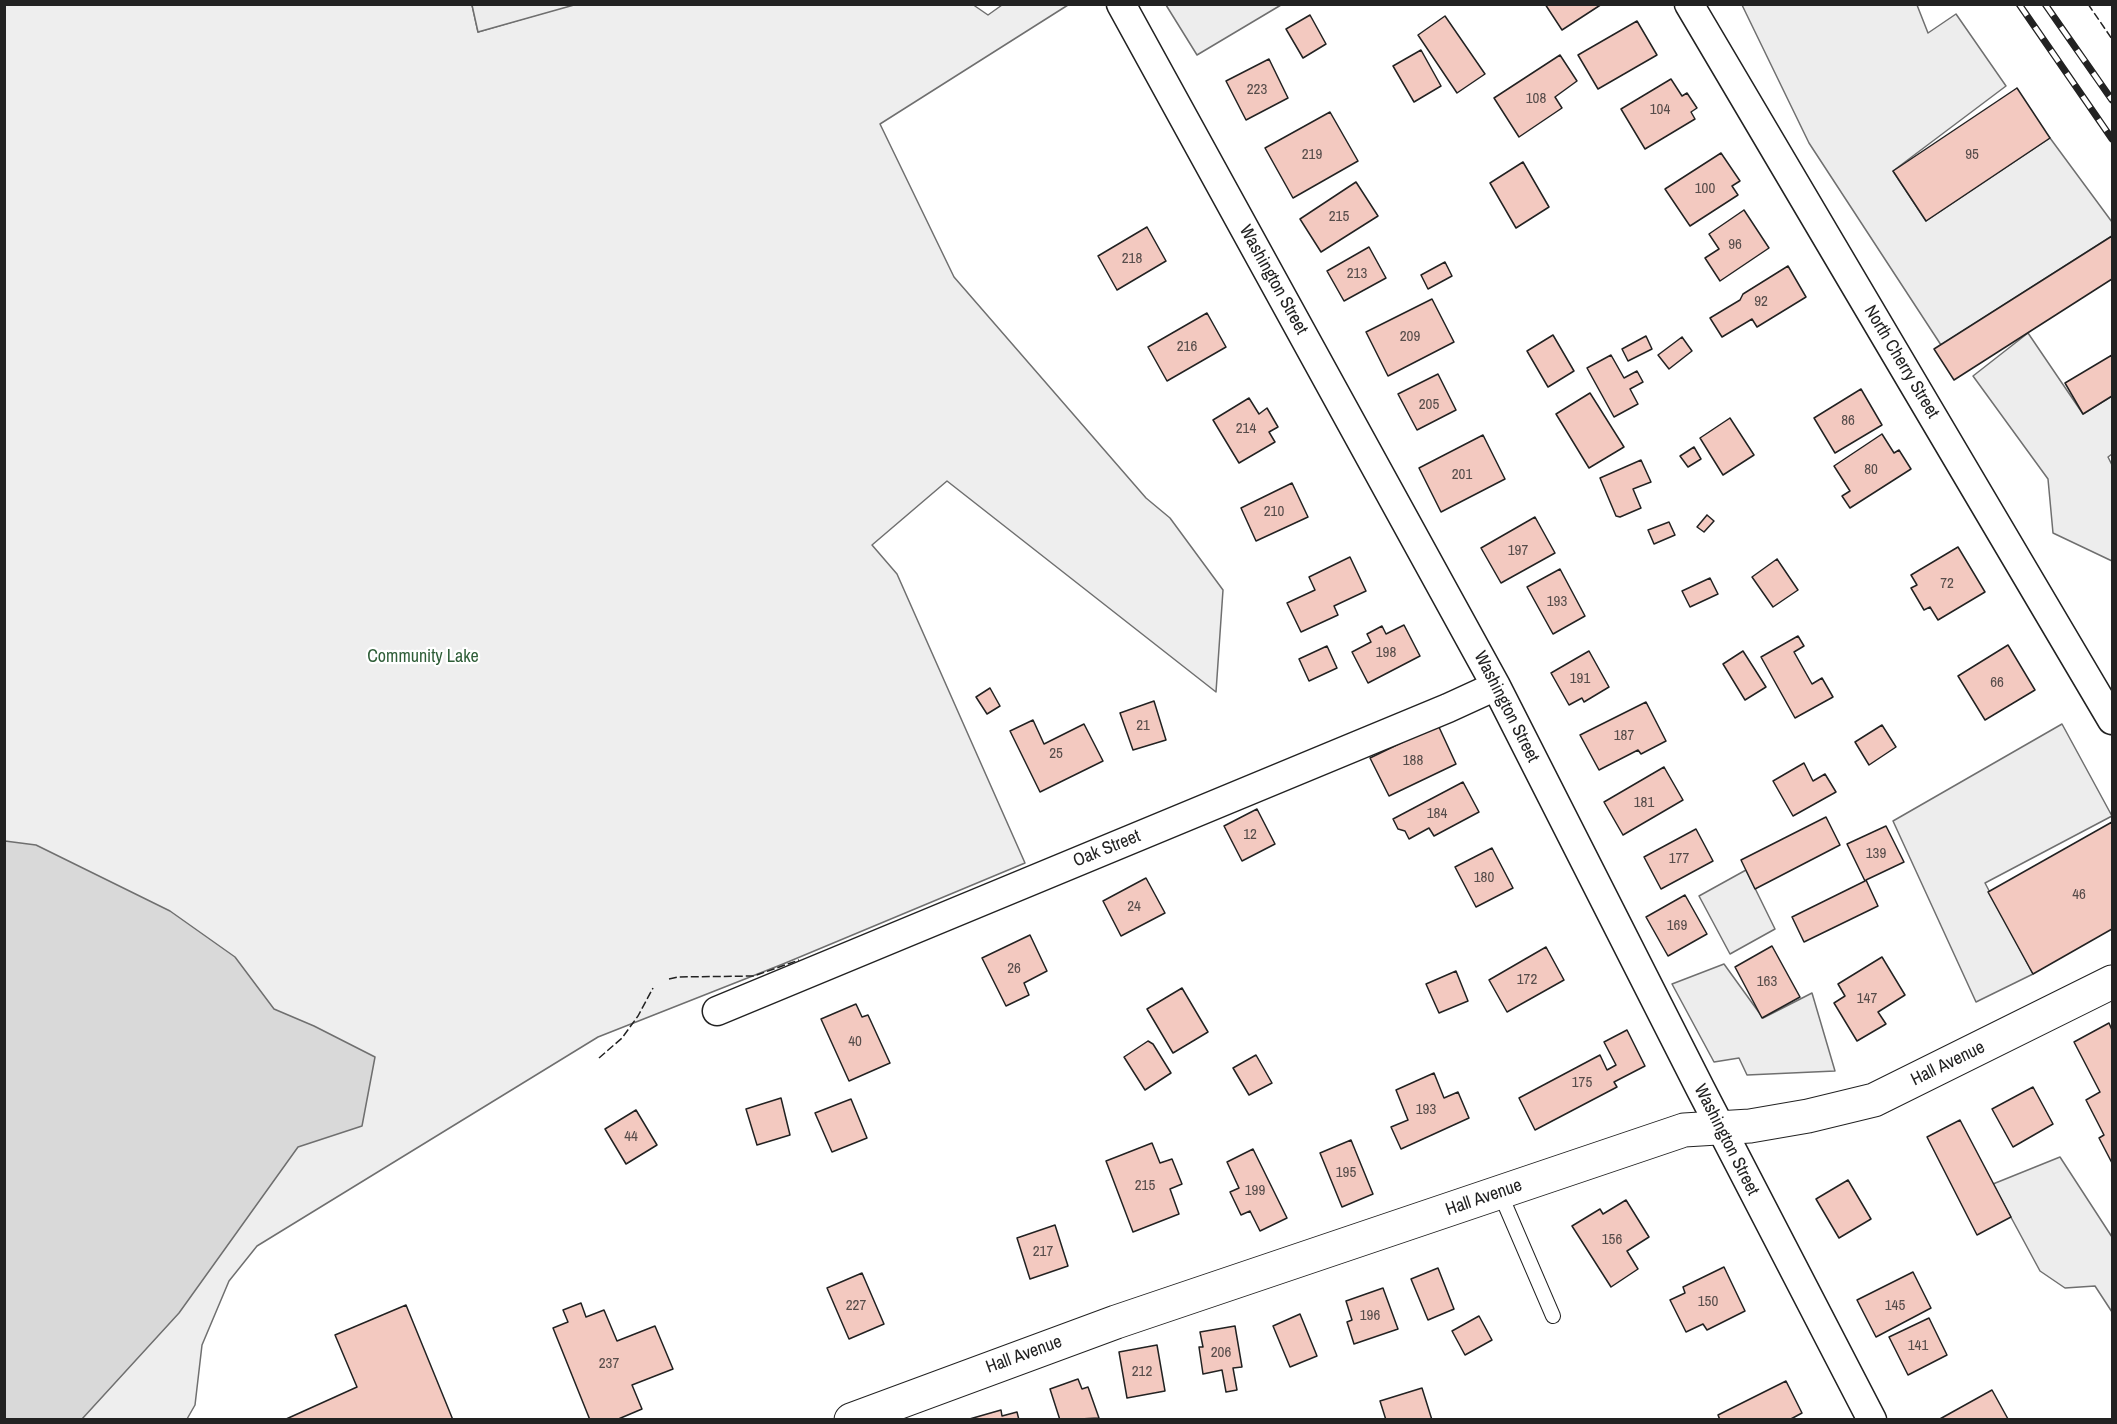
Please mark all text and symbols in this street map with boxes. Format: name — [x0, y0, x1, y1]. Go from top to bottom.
house number: 223 — [1247, 81, 1267, 99]
house number: 108 — [1526, 90, 1546, 108]
house number: 104 — [1650, 101, 1670, 119]
house number: 219 — [1302, 146, 1322, 164]
house number: 95 — [1965, 146, 1979, 164]
house number: 100 — [1695, 180, 1715, 198]
house number: 215 — [1329, 208, 1349, 226]
street label: Washington Street — [1234, 222, 1312, 338]
house number: 96 — [1728, 236, 1742, 254]
house number: 218 — [1122, 250, 1142, 268]
house number: 213 — [1347, 265, 1367, 283]
house number: 92 — [1754, 293, 1768, 311]
street label: North Cherry Street — [1859, 302, 1943, 422]
house number: 209 — [1400, 328, 1420, 346]
house number: 216 — [1177, 338, 1197, 356]
house number: 205 — [1419, 396, 1439, 414]
house number: 86 — [1841, 412, 1855, 430]
house number: 214 — [1236, 420, 1256, 438]
house number: 80 — [1864, 461, 1878, 479]
house number: 201 — [1452, 466, 1472, 484]
house number: 210 — [1264, 503, 1284, 521]
house number: 197 — [1508, 542, 1528, 560]
house number: 72 — [1940, 575, 1954, 593]
house number: 193 — [1547, 593, 1567, 611]
house number: 198 — [1376, 644, 1396, 662]
park label: Community Lake — [367, 646, 479, 668]
street label: Washington Street — [1469, 648, 1543, 766]
house number: 191 — [1570, 670, 1590, 688]
house number: 66 — [1990, 674, 2004, 692]
house number: 21 — [1136, 717, 1150, 735]
house number: 187 — [1614, 727, 1634, 745]
house number: 25 — [1049, 745, 1063, 763]
house number: 188 — [1403, 752, 1423, 770]
house number: 181 — [1634, 794, 1654, 812]
house number: 184 — [1427, 805, 1447, 823]
street label: Oak Street — [1070, 826, 1144, 872]
house number: 12 — [1243, 826, 1257, 844]
house number: 139 — [1866, 845, 1886, 863]
house number: 177 — [1669, 850, 1689, 868]
house number: 180 — [1474, 869, 1494, 887]
house number: 46 — [2072, 886, 2086, 904]
house number: 24 — [1127, 898, 1141, 916]
house number: 169 — [1667, 917, 1687, 935]
house number: 26 — [1007, 960, 1021, 978]
house number: 172 — [1517, 971, 1537, 989]
house number: 163 — [1757, 973, 1777, 991]
house number: 147 — [1857, 990, 1877, 1008]
house number: 40 — [848, 1033, 862, 1051]
street label: Hall Avenue — [1908, 1037, 1988, 1091]
house number: 175 — [1572, 1074, 1592, 1092]
street label: Washington Street — [1689, 1081, 1763, 1199]
house number: 193 — [1416, 1101, 1436, 1119]
house number: 44 — [624, 1128, 638, 1146]
house number: 195 — [1336, 1164, 1356, 1182]
street label: Hall Avenue — [1443, 1175, 1525, 1221]
house number: 215 — [1135, 1177, 1155, 1195]
house number: 199 — [1245, 1182, 1265, 1200]
house number: 156 — [1602, 1231, 1622, 1249]
house number: 217 — [1033, 1243, 1053, 1261]
house number: 150 — [1698, 1293, 1718, 1311]
house number: 227 — [846, 1297, 866, 1315]
house number: 145 — [1885, 1297, 1905, 1315]
house number: 196 — [1360, 1307, 1380, 1325]
street label: Hall Avenue — [983, 1331, 1065, 1379]
house number: 141 — [1908, 1337, 1928, 1355]
house number: 206 — [1211, 1344, 1231, 1362]
house number: 237 — [599, 1355, 619, 1373]
house number: 212 — [1132, 1363, 1152, 1381]

